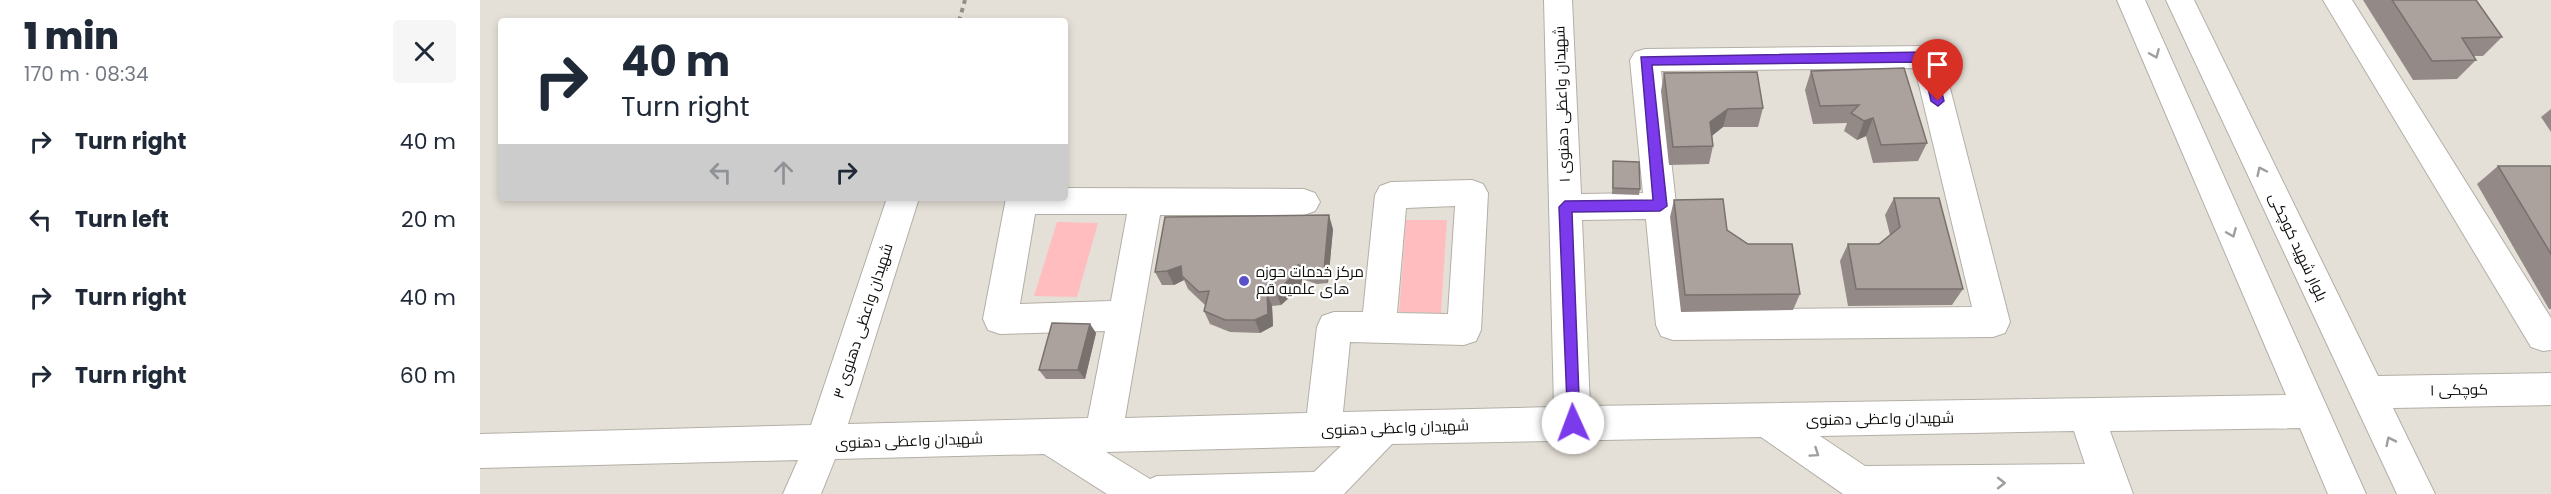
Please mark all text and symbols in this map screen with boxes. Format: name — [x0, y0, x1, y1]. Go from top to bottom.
text: 1 min — [24, 11, 119, 62]
button: close — [393, 20, 456, 83]
street label: شهیدان واعظی دهنوی ۱ — [1548, 25, 1575, 183]
text: 40 m — [621, 32, 730, 91]
pin — [1912, 39, 1963, 101]
icon: right — [522, 42, 600, 120]
one-way arrow — [2147, 47, 2159, 58]
icon: arrive — [1921, 48, 1954, 81]
text: 170 m · 08:34 — [24, 60, 149, 88]
text: Turn right — [621, 88, 750, 125]
icon: right — [24, 125, 57, 158]
text: Turn right — [75, 126, 186, 157]
text: 40 m — [400, 126, 456, 157]
icon: left — [704, 156, 737, 189]
icon: ahead — [767, 156, 800, 189]
icon: right — [830, 156, 863, 189]
one-way arrow — [2257, 166, 2269, 177]
street label: بلوار شهید کوچکی — [2264, 189, 2333, 304]
icon: left — [24, 203, 57, 236]
text: Turn left — [75, 204, 169, 235]
text: 20 m — [401, 204, 456, 235]
one-way arrow — [2225, 226, 2237, 237]
street label: شهیدان واعظی دهنوی ۳ — [827, 240, 898, 401]
place label: مرکز خدمات حوزه های علمیه قم — [1256, 261, 1364, 299]
marker: مرکز خدمات حوزه های علمیه قم — [1237, 274, 1251, 288]
icon: right — [24, 281, 57, 314]
text: Turn right — [75, 282, 186, 313]
text: 40 m — [400, 282, 456, 313]
icon: right — [24, 359, 57, 392]
text: Turn right — [75, 360, 186, 391]
text: 60 m — [400, 360, 456, 391]
street label: کوچکی ۱ — [2430, 378, 2488, 401]
position arrow — [1541, 391, 1605, 455]
street label: شهیدان واعظی دهنوی — [1806, 407, 1954, 430]
street label: شهیدان واعظی دهنوی — [1321, 414, 1469, 441]
street label: شهیدان واعظی دهنوی — [835, 427, 983, 454]
one-way arrow — [2386, 437, 2398, 448]
one-way arrow — [1809, 446, 1820, 457]
one-way arrow — [1997, 477, 2006, 489]

